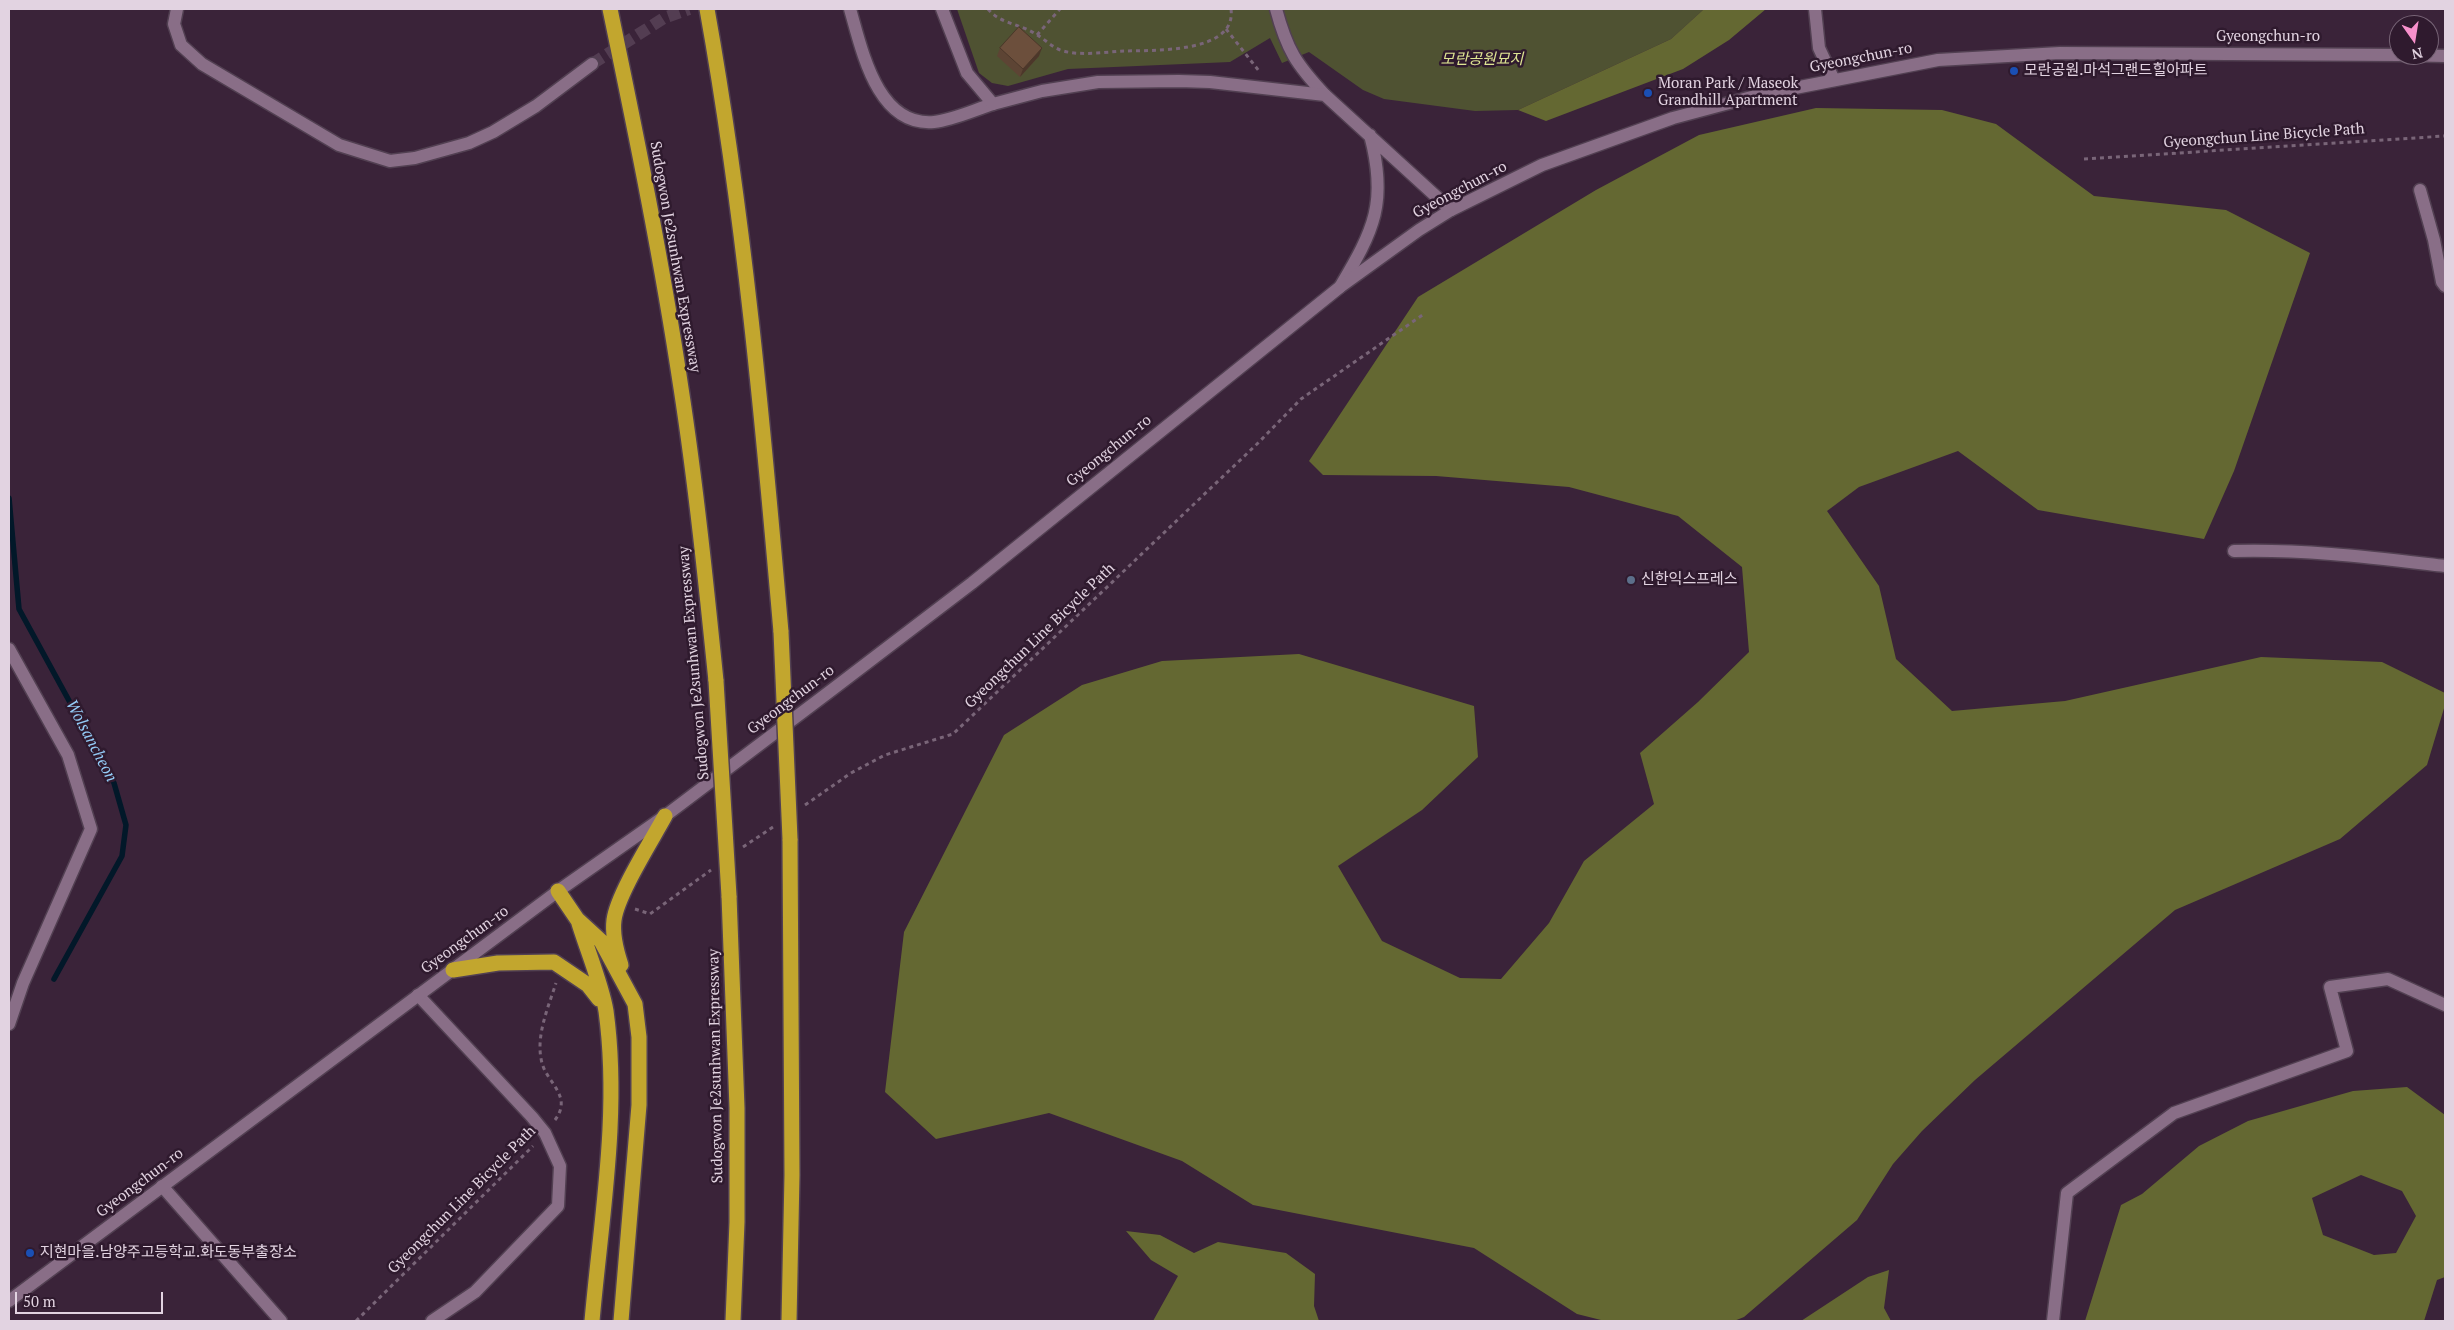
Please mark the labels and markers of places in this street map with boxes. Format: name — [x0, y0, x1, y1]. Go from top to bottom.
place label: 모란공원.마석그랜드힐아파트 — [2024, 62, 2208, 80]
marker: 모란공원.마석그랜드힐아파트 — [2008, 65, 2020, 77]
place label: Moran Park / Maseok Grandhill Apartment — [1658, 75, 1798, 110]
marker: Moran Park / Maseok Grandhill Apartment — [1642, 87, 1654, 99]
place label: 신한익스프레스 — [1641, 571, 1738, 589]
marker: 신한익스프레스 — [1625, 574, 1637, 586]
place label: 지현마을.남양주고등학교.화도동부출장소 — [40, 1244, 297, 1262]
marker: 지현마을.남양주고등학교.화도동부출장소 — [24, 1247, 36, 1259]

